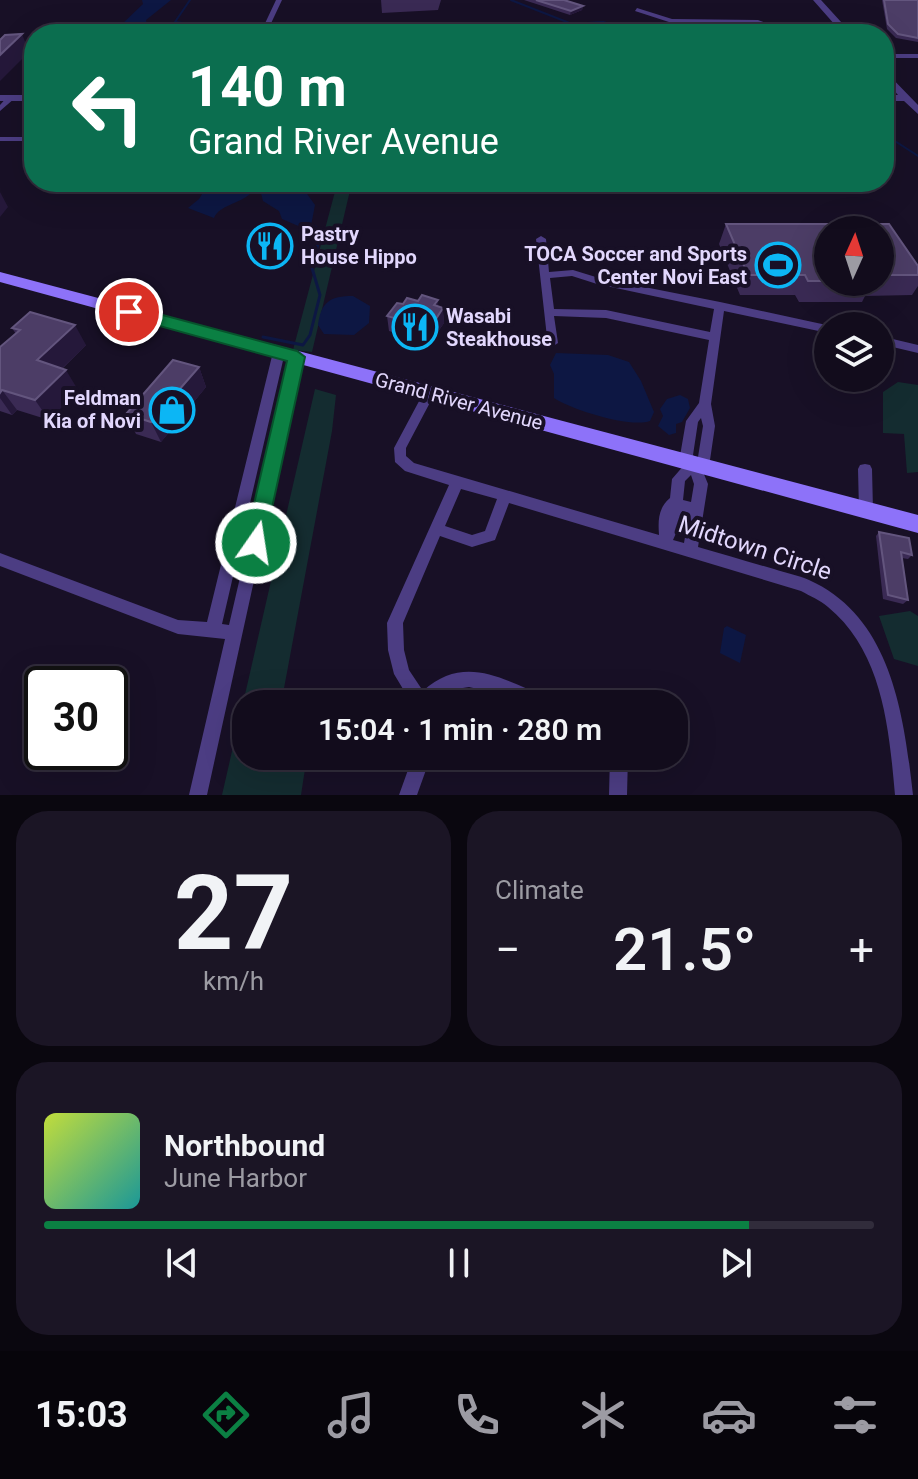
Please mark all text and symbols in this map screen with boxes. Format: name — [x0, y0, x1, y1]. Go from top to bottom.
text: 140 m — [188, 54, 347, 120]
icon: left — [56, 56, 160, 160]
text: Grand River Avenue — [188, 121, 499, 163]
north arrow — [814, 216, 894, 296]
map controls — [814, 216, 894, 392]
restaurant icon: Pastry House Hippo — [246, 222, 294, 270]
place label: Pastry House Hippo — [301, 222, 417, 269]
sports icon: TOCA Soccer and Sports Center Novi East — [754, 241, 802, 289]
place label: TOCA Soccer and Sports Center Novi East — [524, 242, 747, 289]
pin — [95, 278, 163, 346]
icon: arrive — [107, 290, 151, 334]
restaurant icon: Wasabi Steakhouse — [391, 303, 439, 351]
place label: Wasabi Steakhouse — [446, 304, 552, 351]
button: layers — [814, 312, 894, 392]
street label: Grand River Avenue — [373, 367, 545, 435]
place label: Feldman Kia of Novi — [43, 386, 141, 433]
shop icon: Feldman Kia of Novi — [148, 386, 196, 434]
position arrow — [214, 501, 298, 585]
street label: Midtown Circle — [675, 510, 835, 586]
speed limit sign: 30 — [24, 666, 128, 770]
text: 15:04 · 1 min · 280 m — [318, 712, 602, 747]
text: 27 — [174, 853, 293, 974]
text: Climate — [495, 875, 584, 905]
text: 21.5° — [613, 914, 756, 985]
text: − — [495, 924, 520, 976]
text: + — [849, 924, 874, 976]
text: km/h — [203, 966, 264, 996]
text: Northbound — [164, 1128, 325, 1163]
text: June Harbor — [164, 1163, 307, 1193]
icon: previous — [160, 1241, 204, 1285]
icon: pause — [437, 1241, 481, 1285]
icon: next — [714, 1241, 758, 1285]
icon: directions — [198, 1387, 254, 1443]
icon: music — [323, 1387, 379, 1443]
icon: phone — [449, 1387, 505, 1443]
icon: climate — [575, 1387, 631, 1443]
icon: car — [701, 1387, 757, 1443]
icon: filters — [827, 1387, 883, 1443]
text: 15:03 — [35, 1394, 128, 1436]

